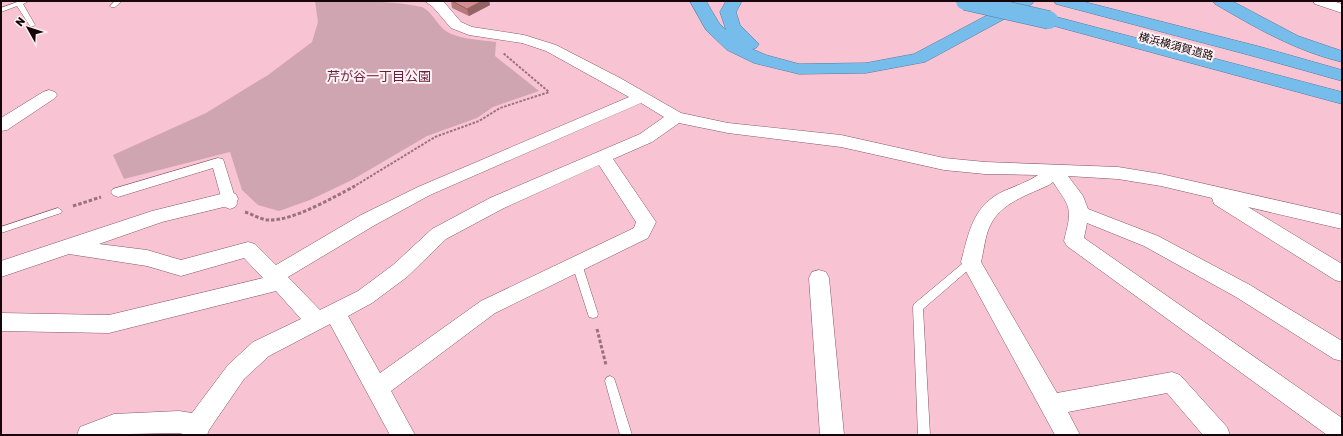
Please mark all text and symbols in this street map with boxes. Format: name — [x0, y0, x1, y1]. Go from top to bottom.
north arrow — [8, 8, 48, 48]
text: N — [13, 15, 28, 29]
street label: 横浜横須賀道路 — [1137, 30, 1215, 63]
park label: 芹が谷一丁目公園 — [327, 69, 431, 84]

